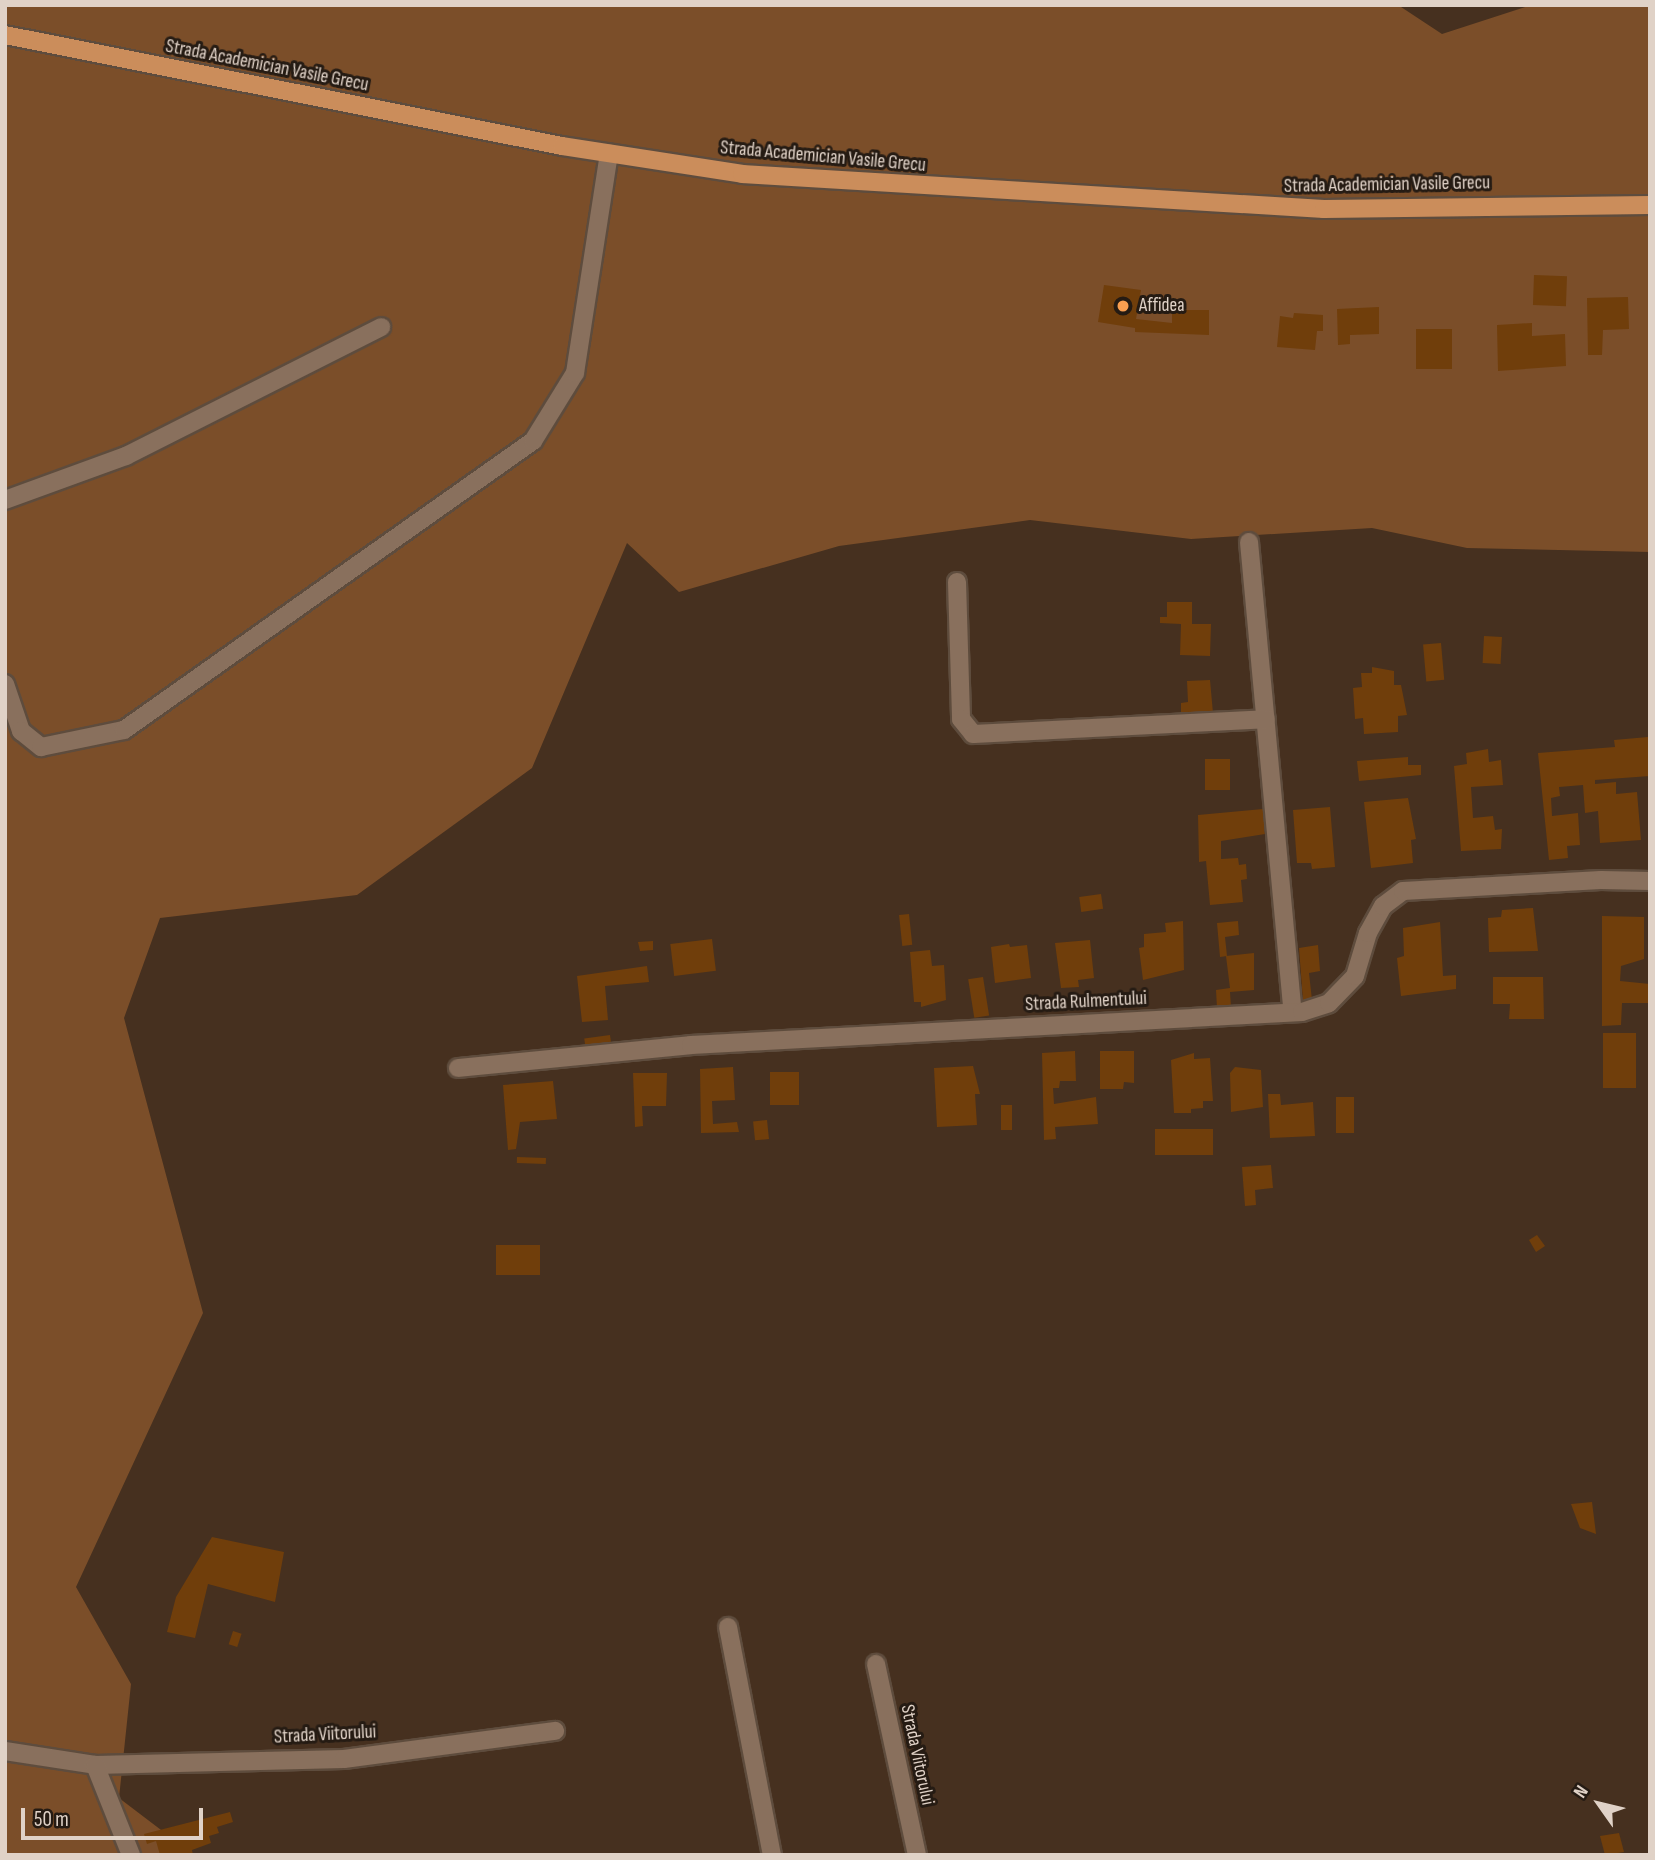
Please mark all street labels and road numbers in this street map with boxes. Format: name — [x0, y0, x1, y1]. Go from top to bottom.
street label: Strada Academician Vasile Grecu — [164, 35, 370, 97]
street label: Strada Academician Vasile Grecu — [719, 137, 927, 177]
street label: Strada Academician Vasile Grecu — [1284, 172, 1490, 198]
street label: Strada Rulmentului — [1025, 987, 1147, 1017]
street label: Strada Viitorului — [895, 1703, 939, 1807]
street label: Strada Viitorului — [273, 1721, 377, 1749]

